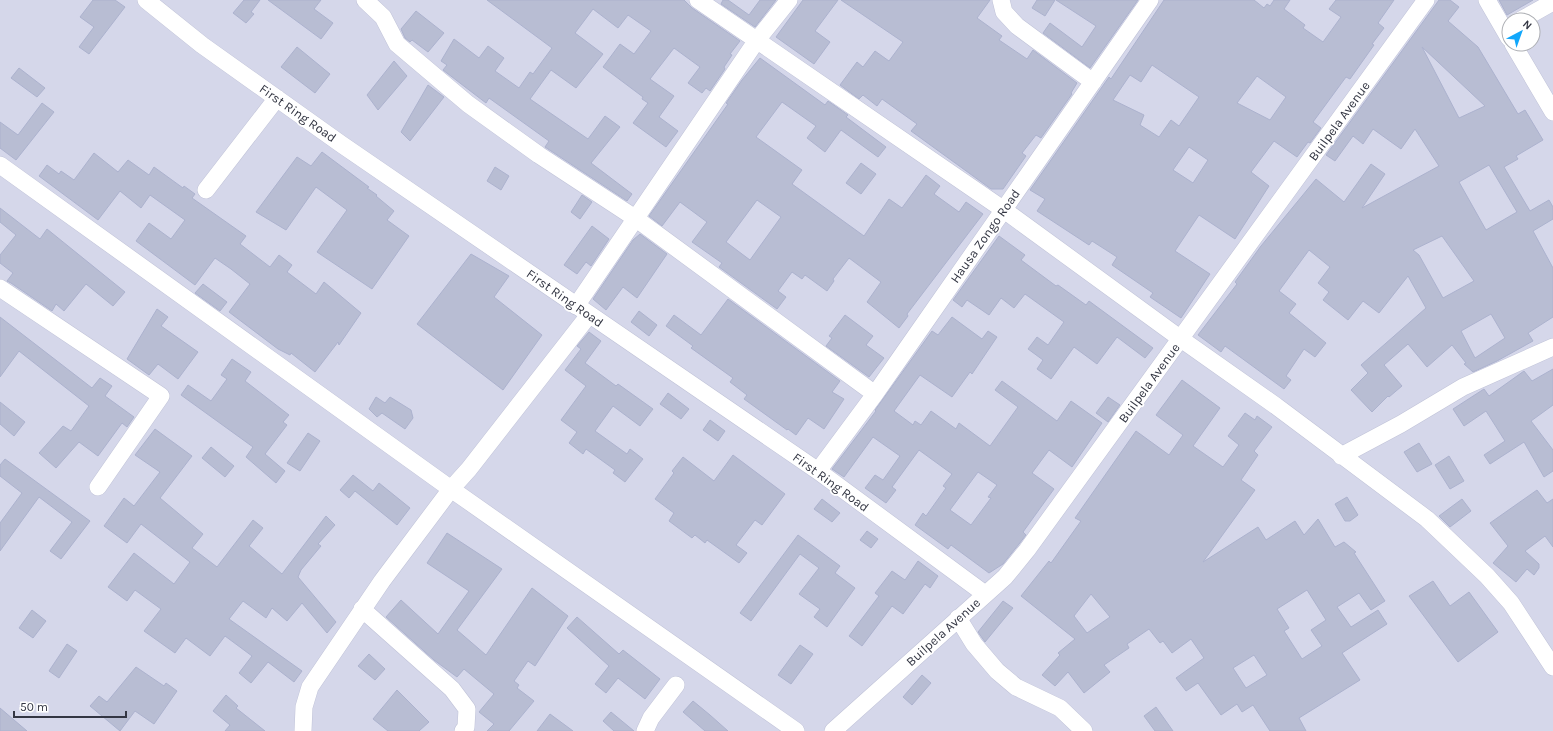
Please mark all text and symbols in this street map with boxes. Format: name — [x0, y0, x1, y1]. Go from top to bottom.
north arrow — [1501, 12, 1541, 52]
text: N — [1520, 17, 1534, 32]
street label: Builpela Avenue — [1305, 78, 1373, 164]
street label: First Ring Road — [257, 81, 339, 145]
street label: Hausa Zongo Road — [947, 186, 1023, 286]
street label: First Ring Road — [524, 266, 606, 330]
street label: Builpela Avenue — [1115, 340, 1183, 426]
street label: First Ring Road — [790, 449, 872, 515]
street label: Builpela Avenue — [903, 595, 983, 669]
scale bar — [14, 693, 126, 719]
text: 50 m — [20, 700, 48, 714]

